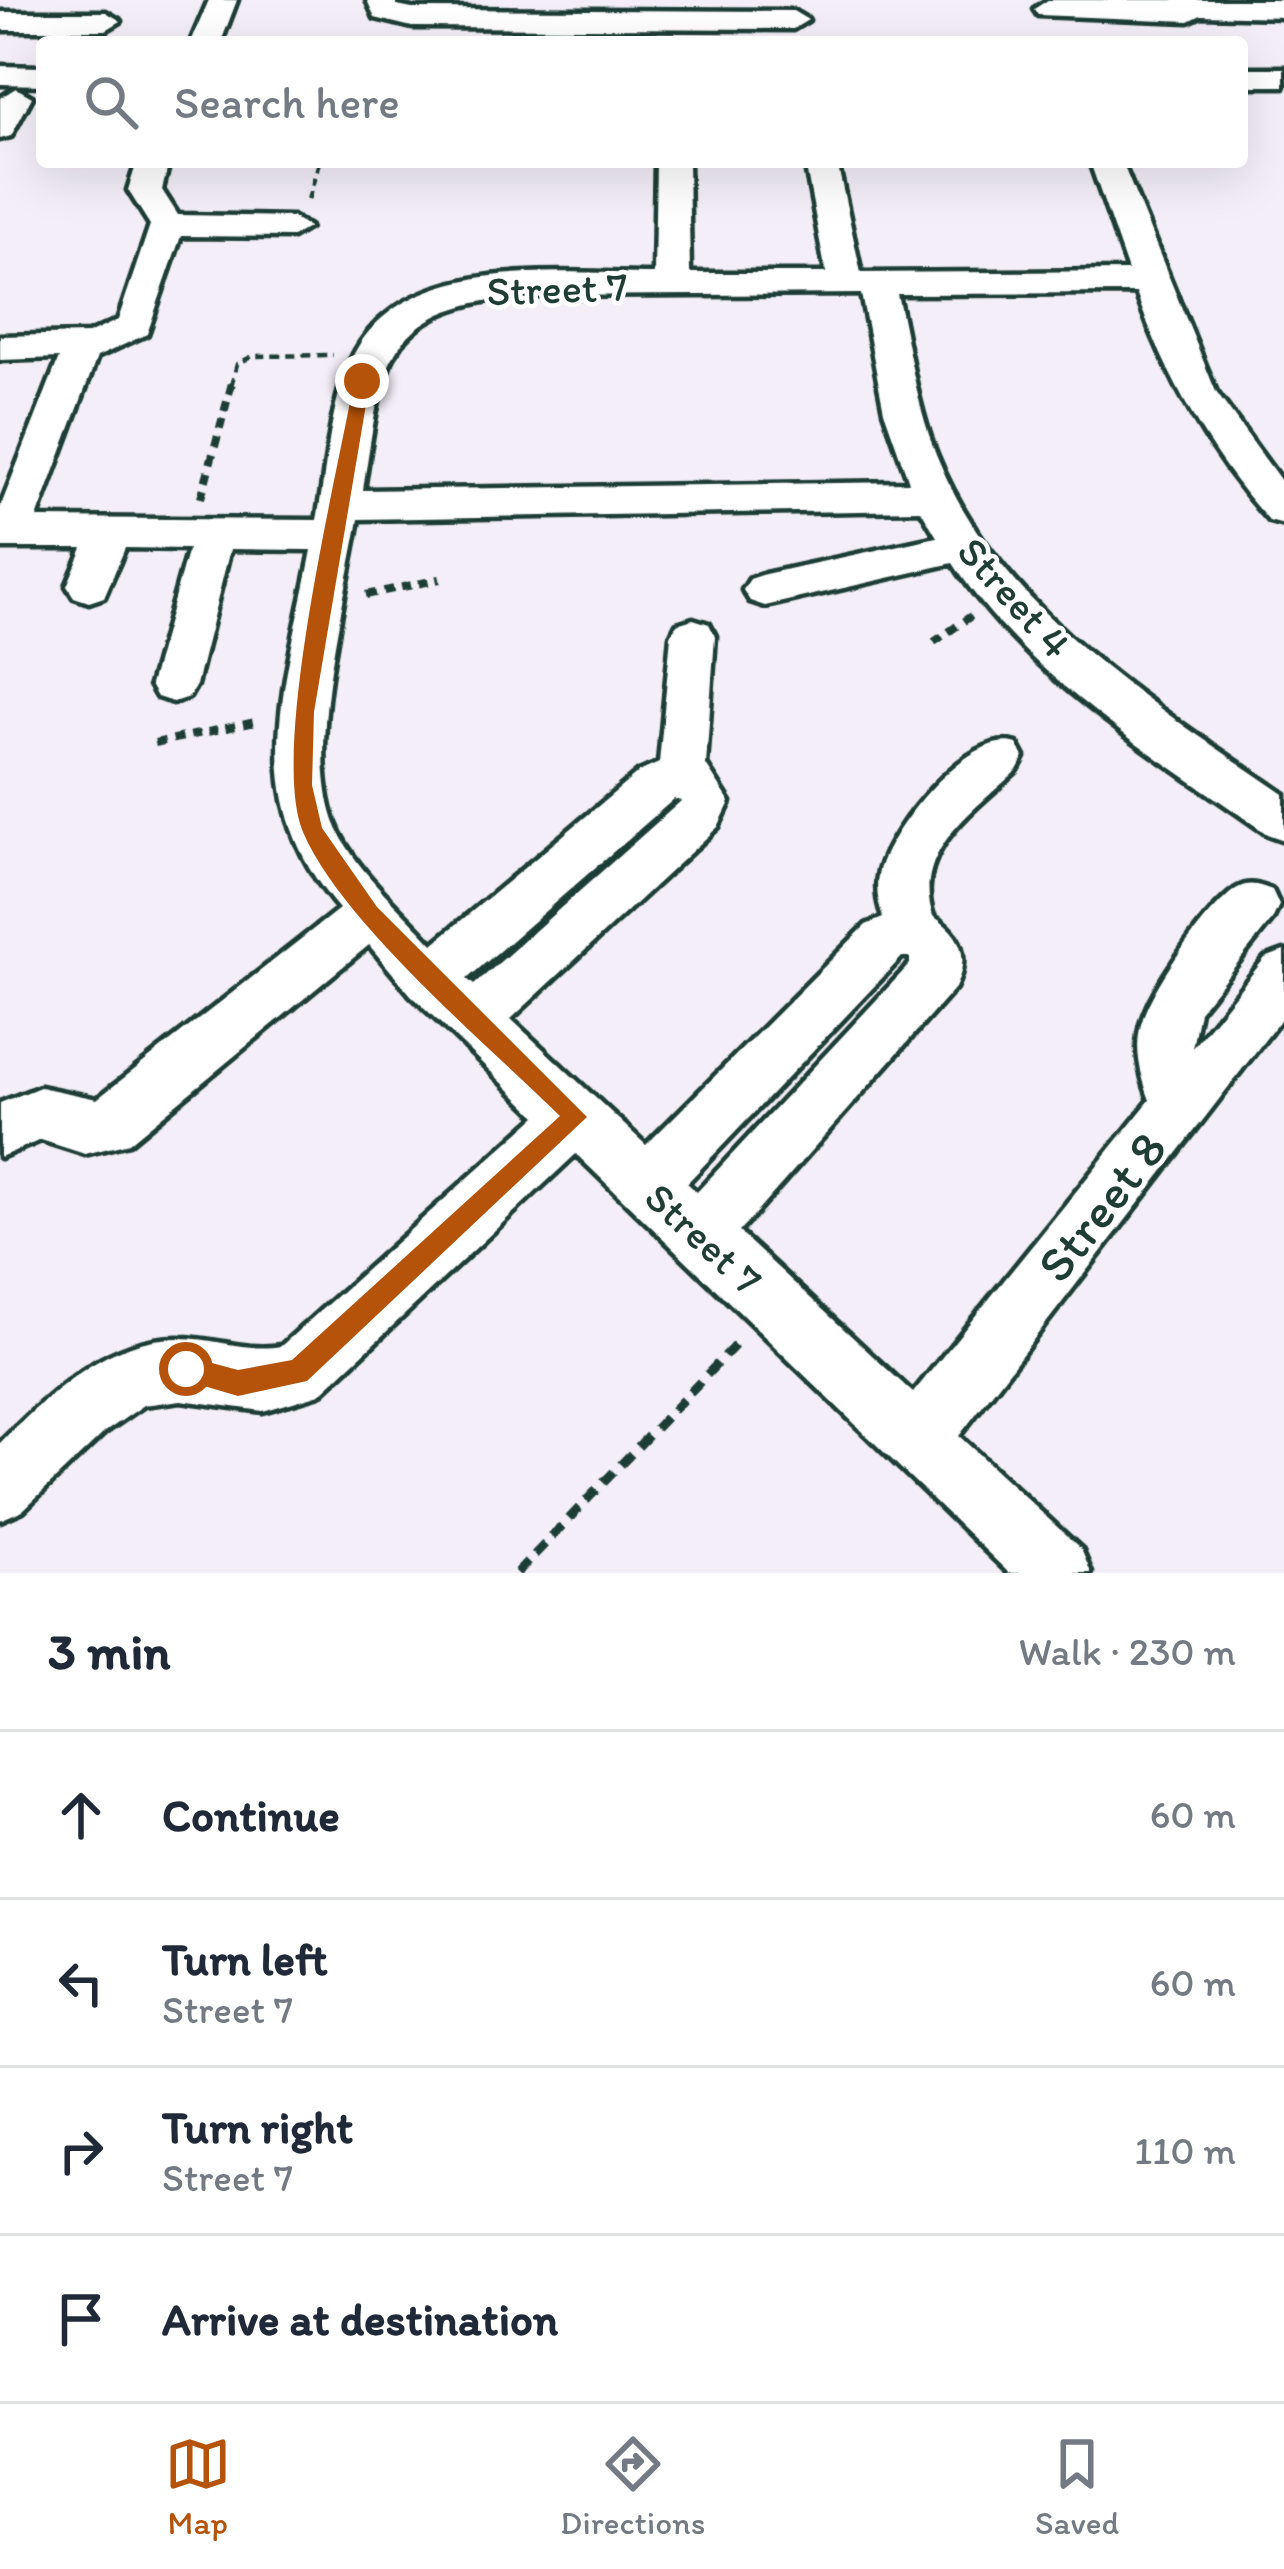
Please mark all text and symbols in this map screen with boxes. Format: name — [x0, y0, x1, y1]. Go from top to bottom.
search box — [36, 36, 1248, 168]
icon: search — [78, 69, 144, 135]
text: Search here — [174, 75, 400, 129]
street label: Street 7 — [486, 261, 629, 316]
route end — [335, 354, 389, 408]
street label: Street 4 — [947, 526, 1082, 669]
street label: Street 8 — [1024, 1119, 1179, 1294]
street label: Street 7 — [635, 1172, 773, 1305]
route start — [159, 1342, 213, 1396]
text: 3 min — [48, 1621, 170, 1682]
text: Walk · 230 m — [1019, 1628, 1236, 1675]
icon: ahead — [48, 1782, 114, 1848]
text: Continue — [162, 1788, 340, 1842]
text: 60 m — [1150, 1791, 1236, 1838]
text: Turn left — [162, 1932, 328, 1986]
icon: left — [48, 1950, 114, 2016]
text: 60 m — [1150, 1959, 1236, 2006]
text: Street 7 — [162, 1986, 293, 2033]
text: Turn right — [162, 2100, 353, 2154]
icon: right — [48, 2118, 114, 2184]
text: 110 m — [1134, 2127, 1236, 2174]
text: Street 7 — [162, 2154, 293, 2201]
icon: arrive — [48, 2286, 114, 2352]
text: Arrive at destination — [162, 2292, 558, 2346]
tab: Map — [165, 2431, 231, 2542]
tab: Directions — [560, 2431, 705, 2542]
tab: Saved — [1035, 2431, 1119, 2542]

